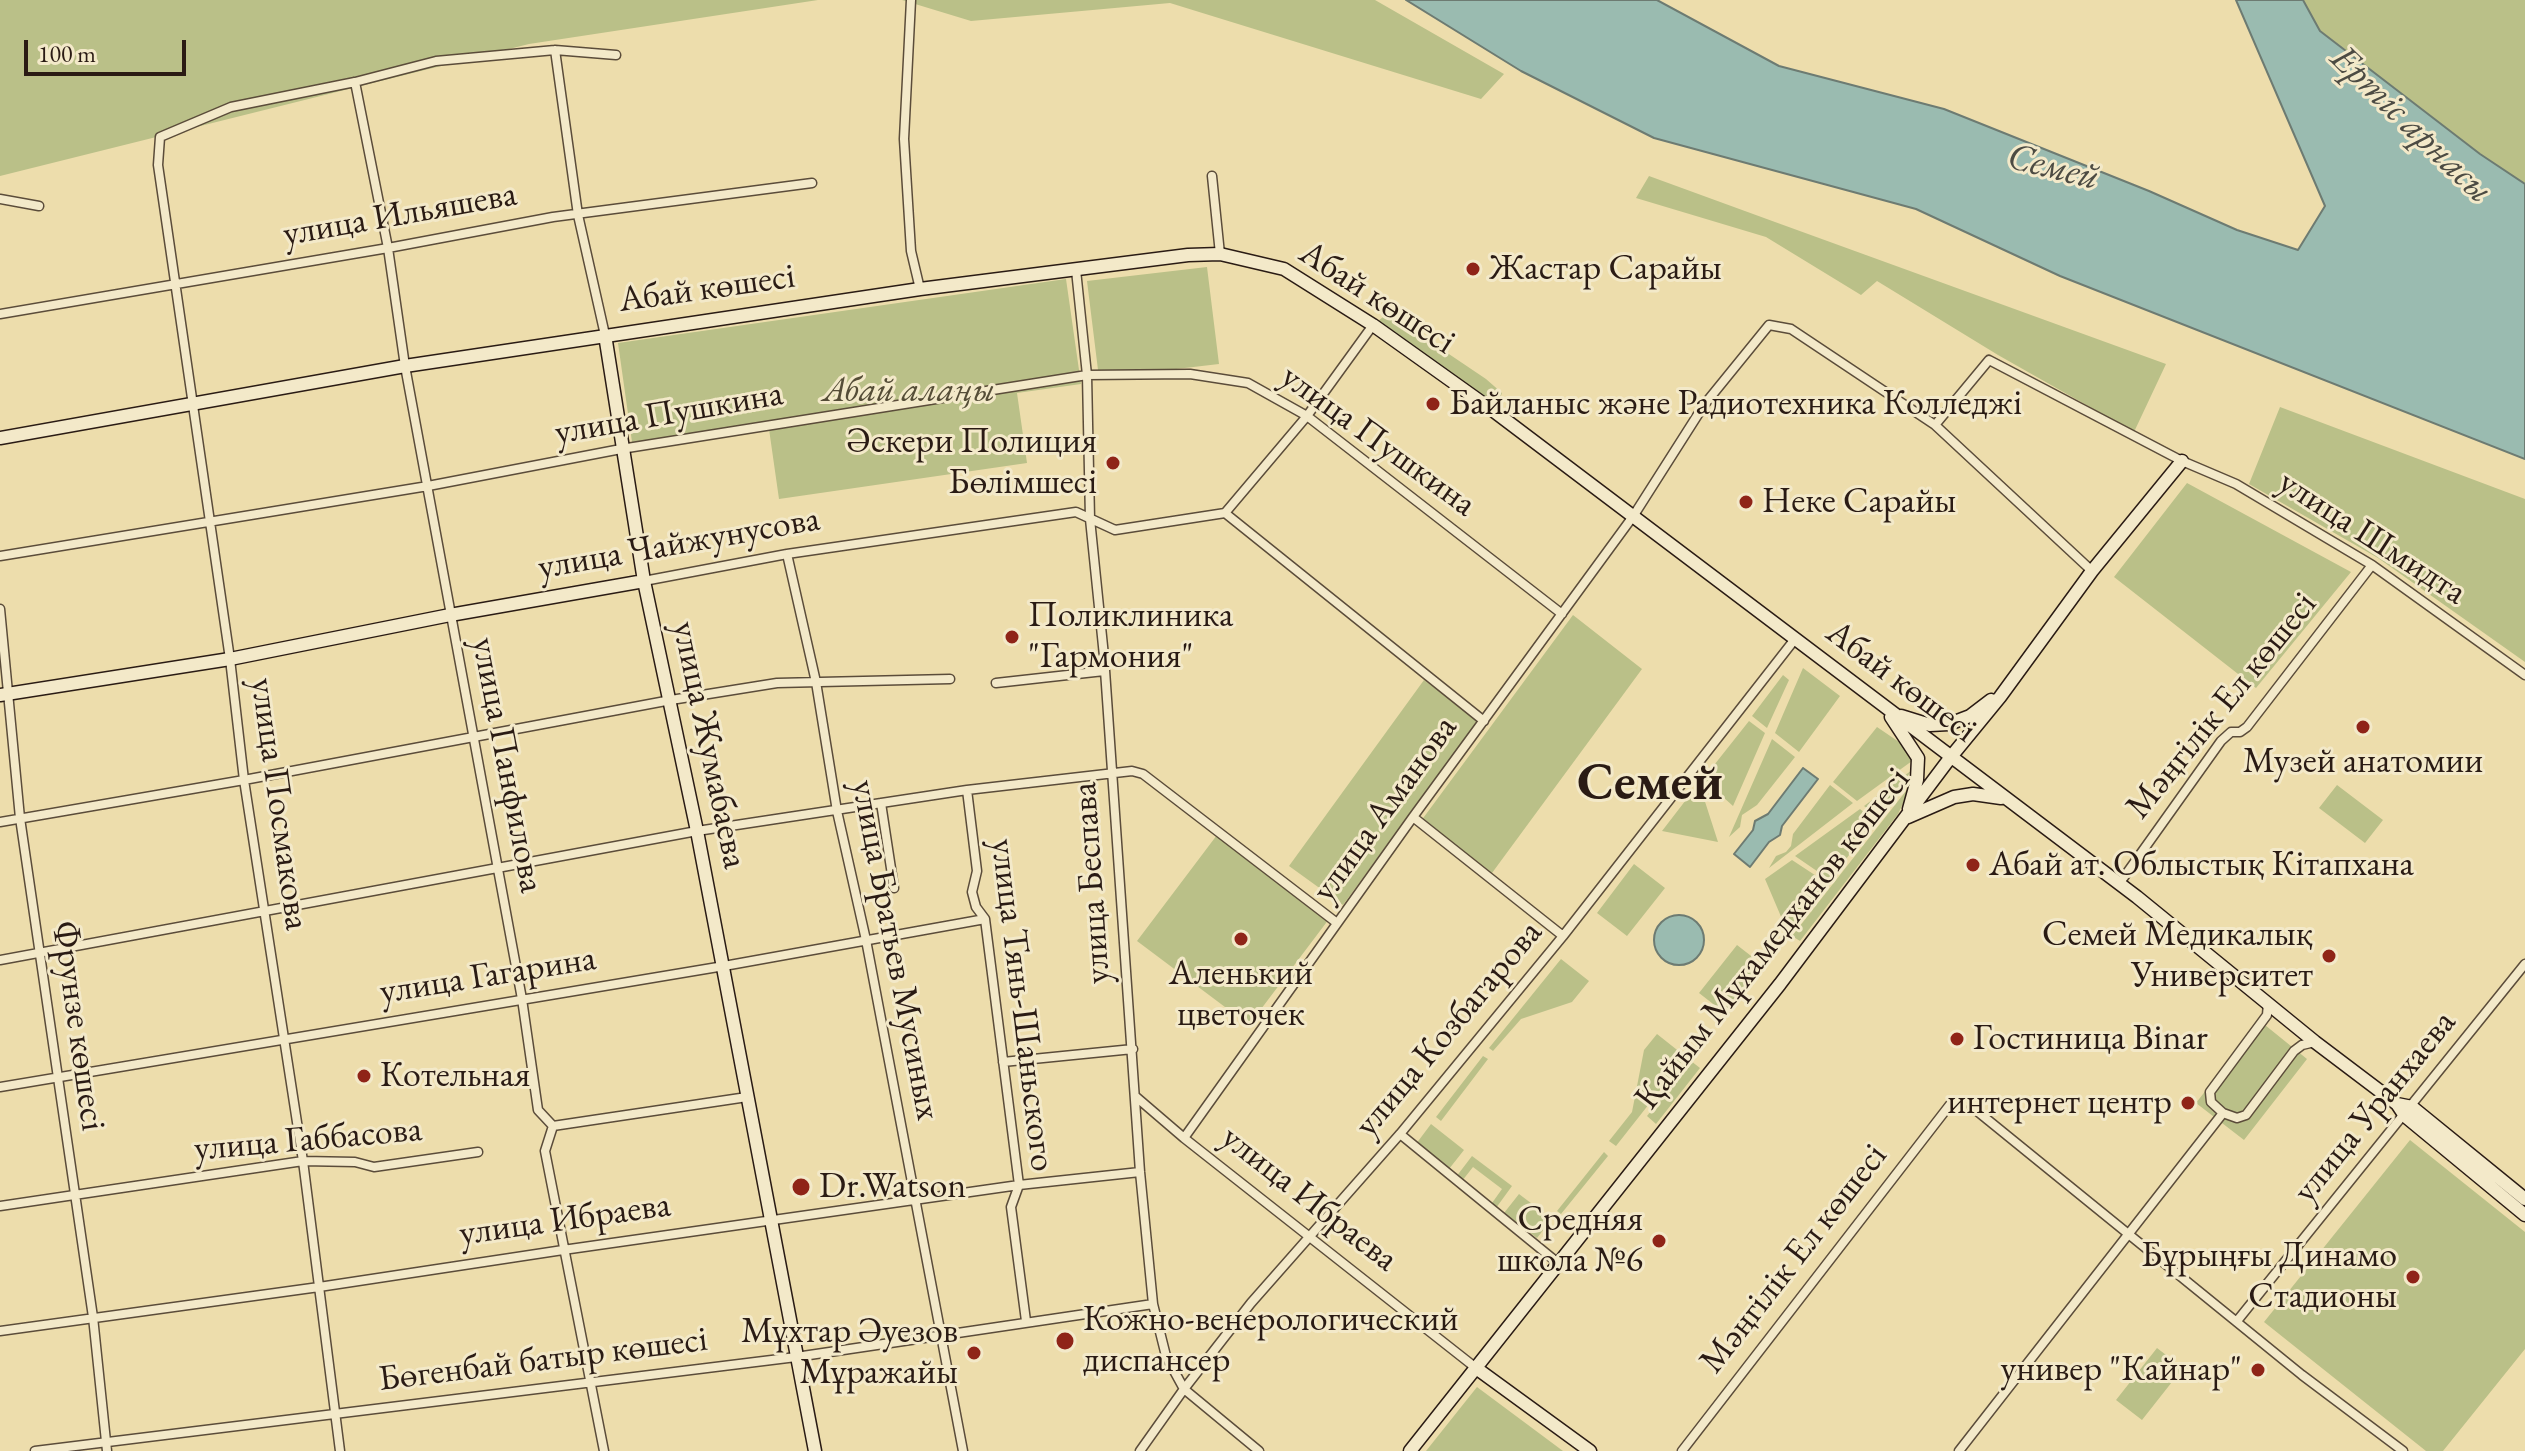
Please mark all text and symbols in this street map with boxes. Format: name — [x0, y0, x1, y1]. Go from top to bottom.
scale bar — [28, 24, 190, 74]
water label: Ертіс арнасы — [2320, 36, 2502, 214]
text: 100 m — [38, 38, 96, 69]
water label: Семей — [2003, 135, 2103, 201]
street label: улица Ильяшева — [280, 173, 520, 257]
street label: Абай көшесі — [1291, 232, 1463, 364]
place label: Жастар Сарайы — [1489, 247, 1722, 291]
street label: Абай көшесі — [616, 255, 798, 323]
marker: Жастар Сарайы — [1464, 260, 1482, 278]
street label: улица Пушкина — [1272, 356, 1484, 526]
park label: Абай алаңы — [823, 369, 995, 413]
street label: улица Пушкина — [551, 373, 787, 455]
place label: Байланыс және Радиотехника Колледжі — [1449, 382, 2022, 426]
marker: Байланыс және Радиотехника Колледжі — [1424, 395, 1442, 413]
place label: Әскери Полиция Бөлімшесі — [847, 420, 1097, 505]
marker: Әскери Полиция Бөлімшесі — [1104, 454, 1122, 472]
street label: улица Шмидта — [2270, 461, 2474, 615]
place label: Неке Сарайы — [1762, 480, 1956, 524]
marker: Неке Сарайы — [1737, 493, 1755, 511]
street label: улица Чайжунусова — [535, 498, 823, 590]
street label: Мәңгілік Ел көшесі — [2117, 584, 2327, 828]
place label: Поликлиника "Гармония" — [1028, 594, 1233, 679]
street label: Абай көшесі — [1817, 611, 1985, 753]
street label: улица Жумабаева — [662, 617, 756, 873]
marker: Поликлиника "Гармония" — [1003, 628, 1021, 646]
street label: улица Панфилова — [461, 634, 553, 896]
street label: улица Посмакова — [240, 675, 318, 933]
street label: улица Аманова — [1303, 708, 1467, 910]
marker: Музей анатомии — [2354, 718, 2372, 736]
place label: Музей анатомии — [2243, 740, 2483, 784]
district label: Семей — [1577, 754, 1723, 816]
street label: Қайым Мұхамедханов көшесі — [1626, 759, 1920, 1119]
street label: улица Братьев Мусиных — [841, 776, 949, 1124]
street label: улица Беспава — [1063, 781, 1121, 985]
street label: улица Тянь-Шаньского — [980, 836, 1064, 1174]
place label: Абай ат. Облыстық Кітапхана — [1989, 843, 2414, 887]
marker: Абай ат. Облыстық Кітапхана — [1964, 856, 1982, 874]
street label: улица Козбагарова — [1346, 912, 1552, 1146]
place label: Семей Медикалық Университет — [2042, 913, 2313, 998]
street label: Фрунзе көшесі — [42, 918, 114, 1134]
marker: Аленький цветочек — [1232, 930, 1250, 948]
street label: улица Гагарина — [377, 938, 599, 1014]
marker: Семей Медикалық Университет — [2320, 947, 2338, 965]
place label: Аленький цветочек — [1169, 952, 1313, 1037]
street label: улица Уранхаева — [2284, 1002, 2466, 1212]
place label: Гостиница Binar — [1973, 1017, 2208, 1061]
marker: Гостиница Binar — [1948, 1030, 1966, 1048]
place label: Котельная — [380, 1054, 530, 1098]
marker: Котельная — [355, 1067, 373, 1085]
place label: интернет центр — [1947, 1081, 2172, 1125]
marker: интернет центр — [2179, 1094, 2197, 1112]
street label: улица Габбасова — [192, 1109, 424, 1171]
street label: улица Ибраева — [1212, 1117, 1406, 1281]
street label: Мәңгілік Ел көшесі — [1691, 1136, 1897, 1382]
place label: Dr.Watson — [819, 1165, 966, 1209]
marker: Dr.Watson — [790, 1176, 812, 1198]
street label: улица Ибраева — [457, 1184, 673, 1256]
place label: Средняя школа №6 — [1497, 1198, 1643, 1283]
marker: Средняя школа №6 — [1650, 1232, 1668, 1250]
place label: Бұрыңғы Динамо Стадионы — [2141, 1234, 2397, 1319]
marker: Бұрыңғы Динамо Стадионы — [2404, 1268, 2422, 1286]
place label: Кожно-венерологический диспансер — [1083, 1298, 1458, 1383]
place label: Мұхтар Әуезов Мұражайы — [741, 1310, 958, 1395]
street label: Бөгенбай батыр көшесі — [376, 1318, 710, 1402]
marker: Кожно-венерологический диспансер — [1054, 1330, 1076, 1352]
marker: Мұхтар Әуезов Мұражайы — [965, 1344, 983, 1362]
place label: универ "Кайнар" — [2001, 1348, 2242, 1392]
marker: универ "Кайнар" — [2249, 1361, 2267, 1379]

